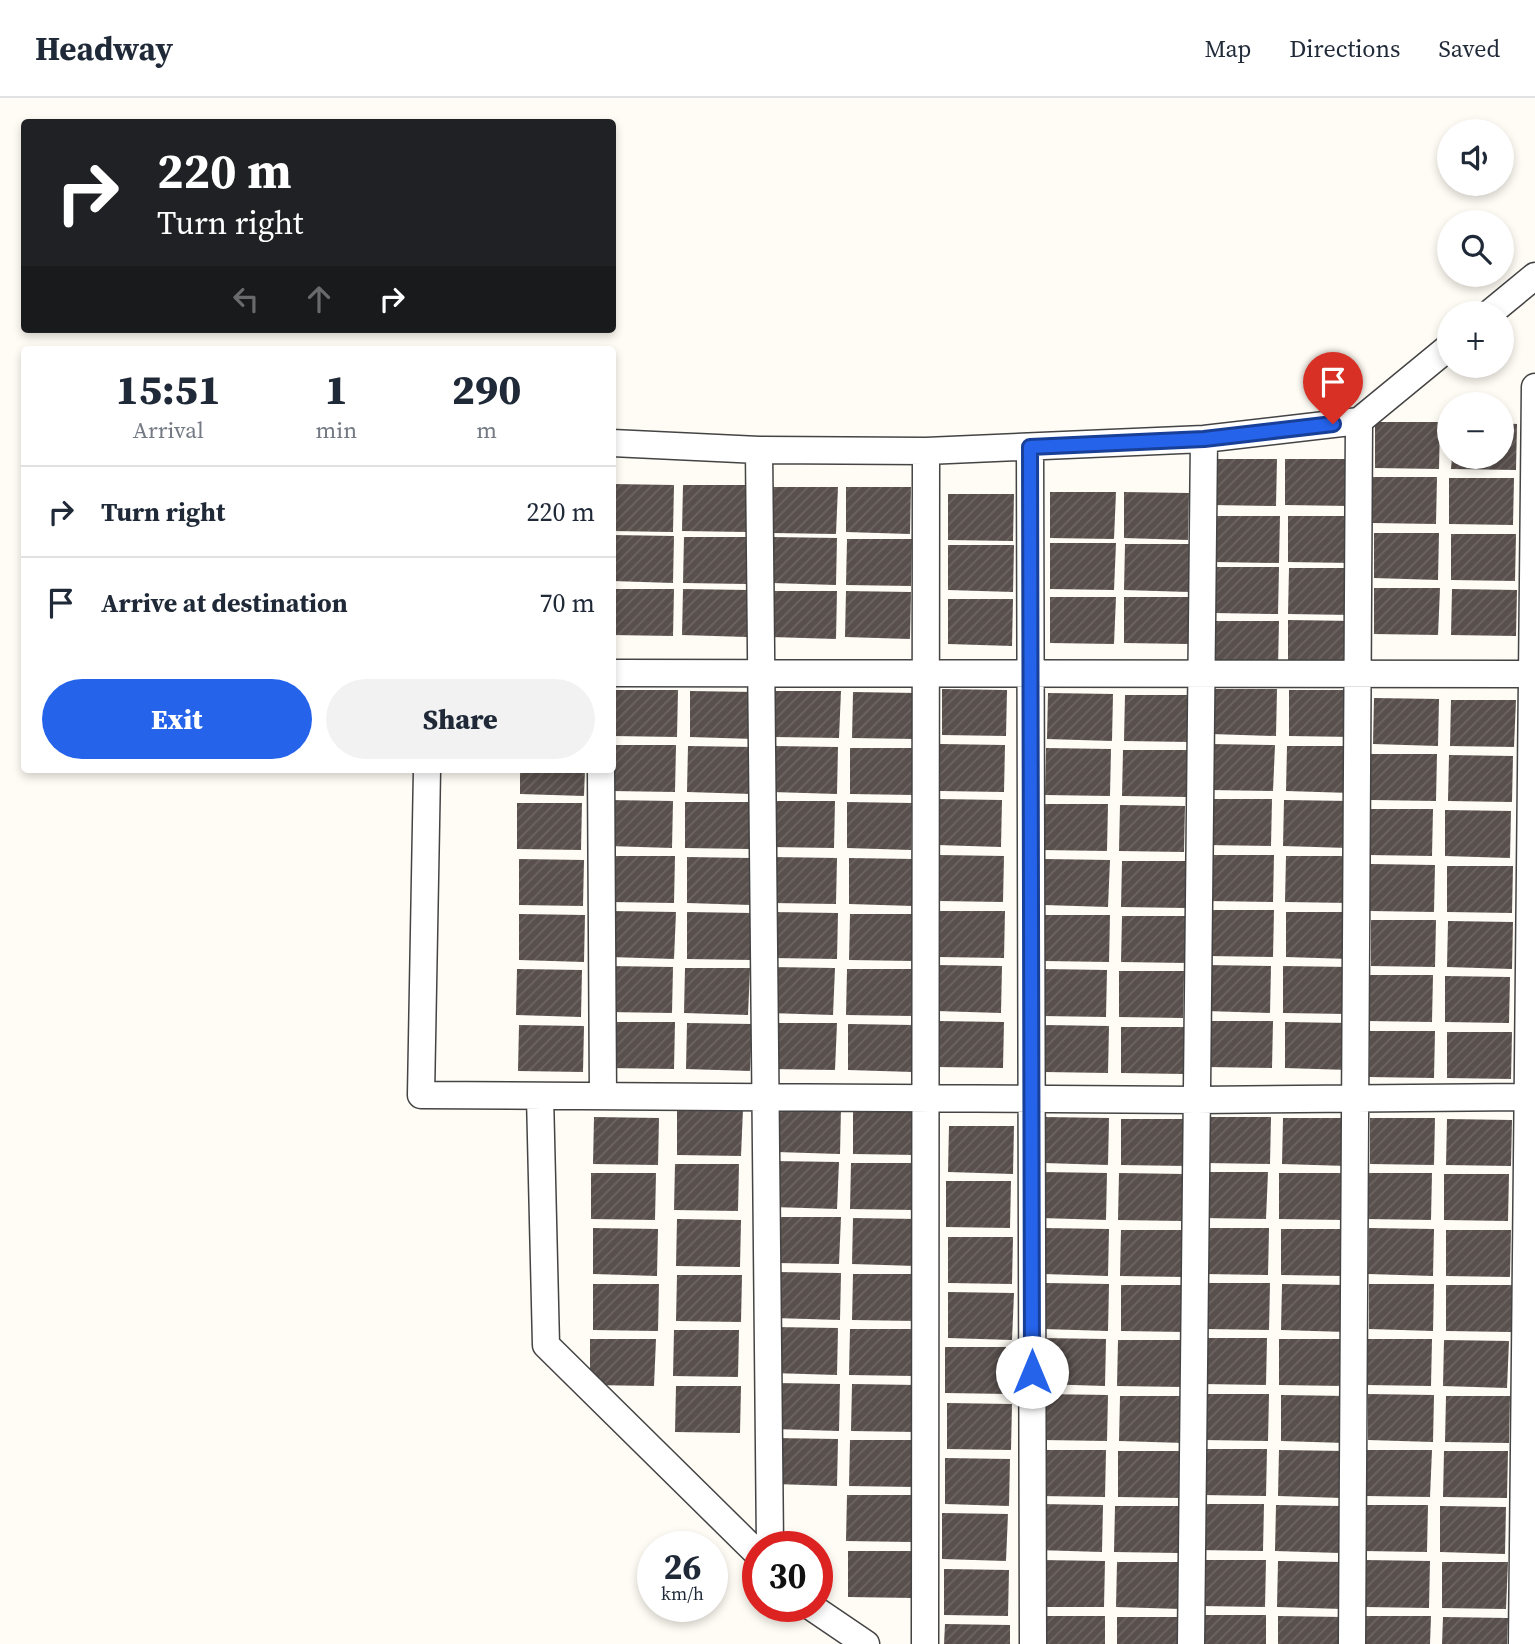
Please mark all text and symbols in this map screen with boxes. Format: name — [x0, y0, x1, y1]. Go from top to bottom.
text: Headway — [35, 26, 173, 71]
text: Map — [1204, 32, 1251, 65]
text: Directions — [1289, 32, 1400, 65]
text: Saved — [1438, 32, 1500, 65]
map controls — [1437, 119, 1514, 469]
button: sound — [1437, 119, 1514, 196]
text: 220 m — [157, 137, 292, 204]
icon: right — [42, 147, 133, 238]
text: Turn right — [157, 201, 303, 245]
button: search — [1437, 210, 1514, 287]
icon: left — [227, 280, 265, 318]
icon: ahead — [300, 280, 338, 318]
icon: right — [373, 280, 411, 318]
button: + — [1437, 301, 1514, 378]
pin — [1303, 352, 1363, 424]
text: 15:51 — [116, 360, 221, 418]
text: 1 — [325, 360, 348, 418]
text: 290 — [452, 360, 521, 418]
icon: arrive — [1314, 363, 1352, 401]
button: − — [1437, 392, 1514, 469]
text: Arrival — [133, 414, 204, 446]
text: min — [316, 414, 357, 446]
text: m — [476, 414, 497, 446]
icon: right — [42, 493, 80, 531]
text: Turn right — [101, 494, 225, 530]
text: 220 m — [527, 494, 595, 530]
icon: arrive — [42, 584, 80, 622]
text: Arrive at destination — [101, 585, 348, 621]
text: 70 m — [540, 585, 595, 621]
button: Exit — [42, 679, 312, 759]
button: Share — [326, 679, 595, 759]
position arrow — [995, 1335, 1069, 1409]
speed limit sign: 30 — [742, 1531, 833, 1622]
text: 26 — [664, 1543, 701, 1591]
text: km/h — [661, 1581, 704, 1606]

